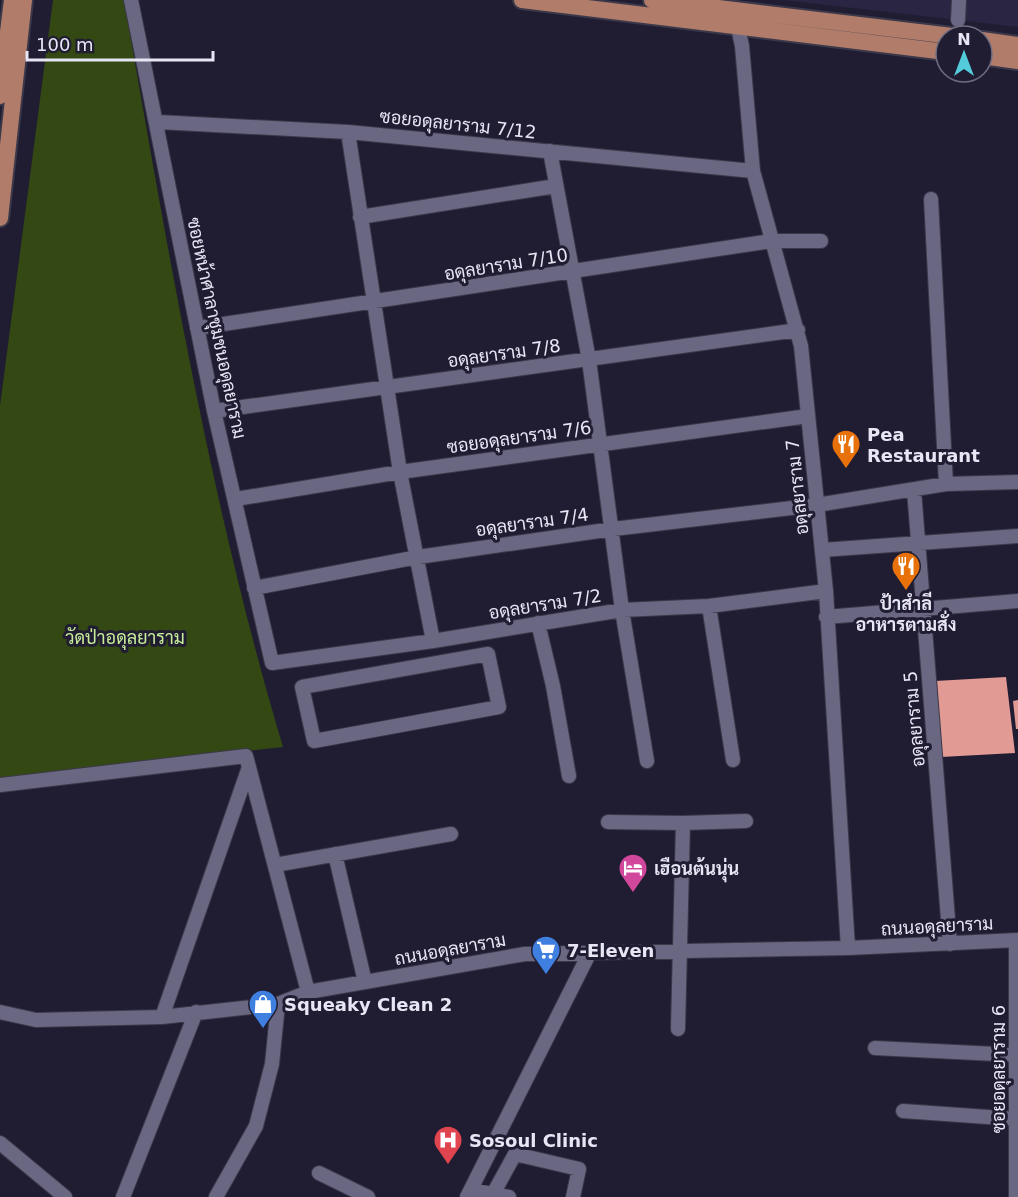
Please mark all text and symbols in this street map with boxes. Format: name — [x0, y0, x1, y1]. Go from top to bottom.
scale bar — [27, 24, 213, 62]
north arrow — [934, 24, 994, 84]
text: N — [957, 30, 971, 49]
text: 100 m — [36, 34, 94, 55]
street label: ซอยอดุลยาราม 7/12 — [378, 105, 537, 145]
street label: ซอยหน้าศาลาชุมชนอดุลยาราม — [181, 215, 252, 441]
street label: อดุลยาราม 7/10 — [442, 244, 570, 286]
street label: อดุลยาราม 7/8 — [446, 335, 562, 373]
street label: ซอยอดุลยาราม 7/6 — [445, 416, 593, 460]
place label: Pea Restaurant — [867, 424, 980, 466]
restaurant icon: Pea Restaurant — [830, 428, 862, 470]
street label: อดุลยาราม 7 — [782, 438, 814, 536]
street label: อดุลยาราม 7/4 — [474, 504, 590, 542]
restaurant icon: ป้าสำลี อาหารตามสั่ง — [890, 550, 922, 592]
street label: อดุลยาราม 7/2 — [487, 585, 603, 625]
place label: ป้าสำลี อาหารตามสั่ง — [855, 591, 957, 635]
park label: วัดป่าอดุลยาราม — [65, 627, 185, 650]
street label: อดุลยาราม 5 — [899, 670, 931, 768]
hotel icon: เฮือนต้นนุ่น — [617, 852, 649, 894]
place label: เฮือนต้นนุ่น — [654, 857, 739, 883]
street label: ถนนอดุลยาราม — [880, 913, 994, 941]
street label: ถนนอดุลยาราม — [393, 929, 508, 971]
supermarket icon: 7-Eleven — [530, 934, 562, 976]
place label: 7-Eleven — [567, 940, 654, 961]
shop icon: Squeaky Clean 2 — [247, 988, 279, 1030]
place label: Squeaky Clean 2 — [284, 994, 452, 1015]
street label: ซอยอดุลยาราม 6 — [988, 1005, 1011, 1133]
hospital icon: Sosoul Clinic — [432, 1124, 464, 1166]
place label: Sosoul Clinic — [469, 1130, 598, 1151]

